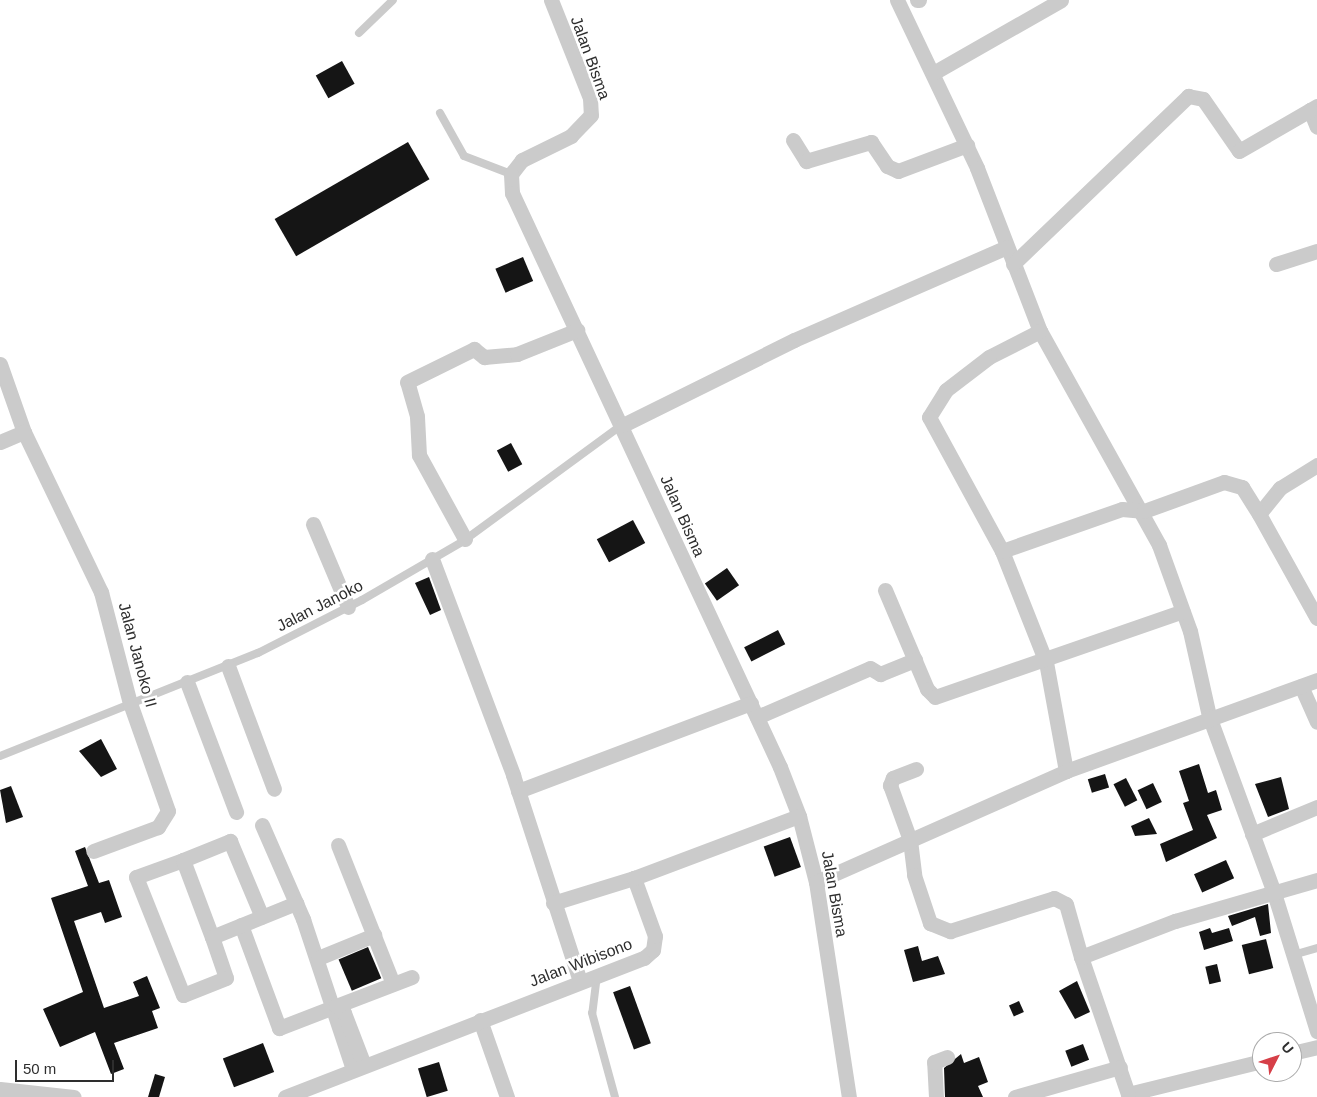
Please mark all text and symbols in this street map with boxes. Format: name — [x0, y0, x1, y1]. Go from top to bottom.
street label: Jalan Bisma — [566, 14, 614, 102]
street label: Jalan Bisma — [656, 472, 708, 560]
street label: Jalan Janoko — [274, 576, 366, 636]
street label: Jalan Janoko II — [114, 601, 160, 709]
street label: Jalan Bisma — [817, 849, 851, 939]
street label: Jalan Wibisono — [527, 935, 635, 991]
north arrow — [1252, 1032, 1302, 1082]
text: U — [1278, 1039, 1297, 1057]
scale bar — [18, 1050, 116, 1082]
text: 50 m — [23, 1060, 56, 1077]

